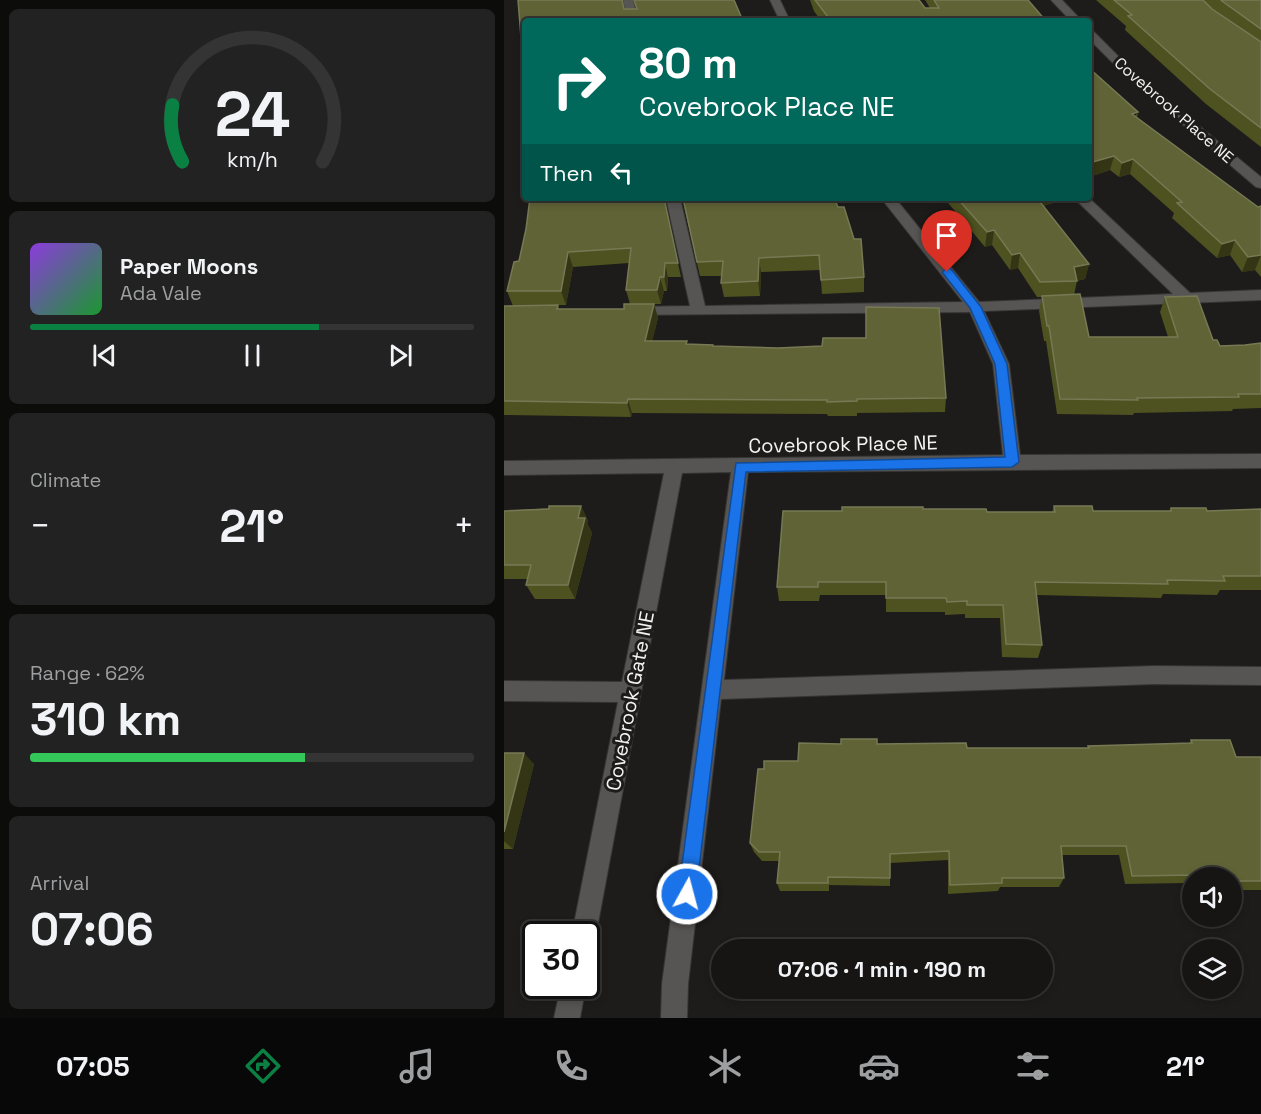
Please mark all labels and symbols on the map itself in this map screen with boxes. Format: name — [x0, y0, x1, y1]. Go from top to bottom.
street label: Covebrook Place NE — [1110, 52, 1238, 168]
pin — [921, 210, 972, 272]
street label: Covebrook Place NE — [748, 429, 938, 459]
street label: Covebrook Gate NE — [600, 609, 660, 793]
position arrow — [655, 862, 719, 926]
speed limit sign: 30 — [522, 921, 600, 999]

